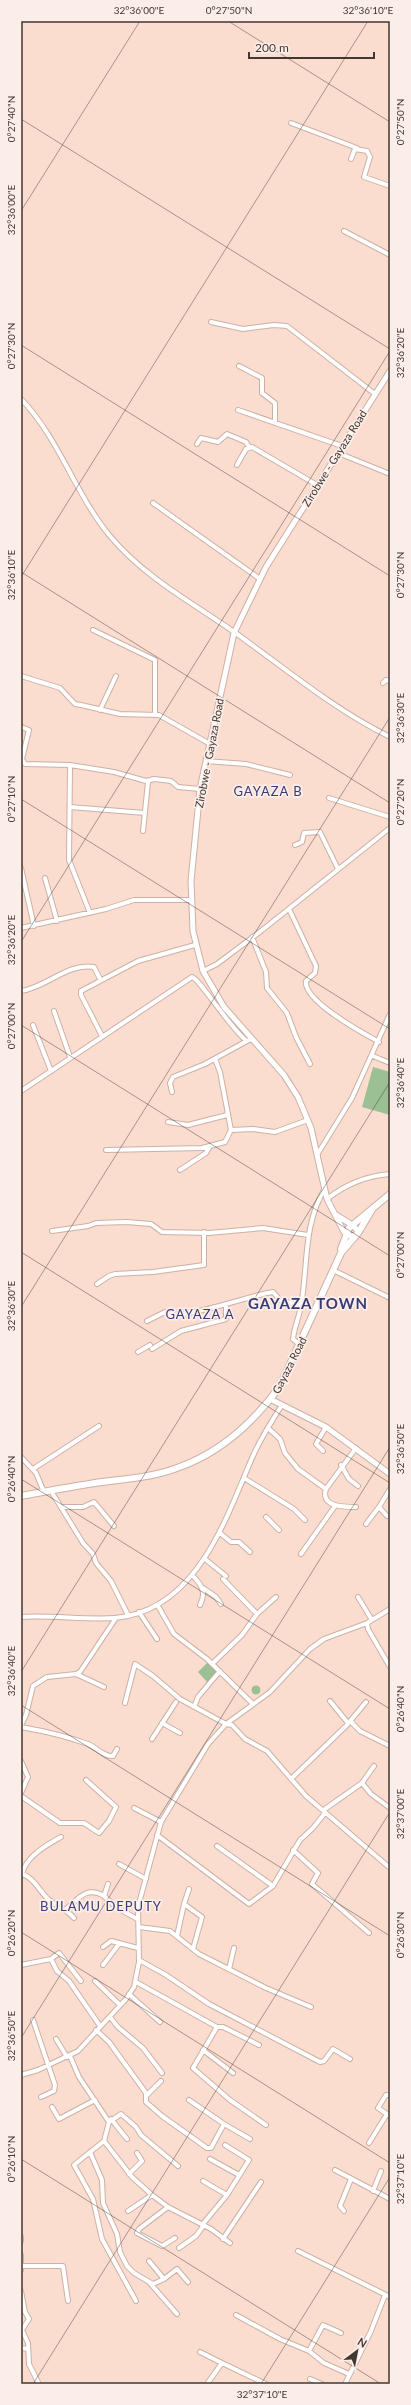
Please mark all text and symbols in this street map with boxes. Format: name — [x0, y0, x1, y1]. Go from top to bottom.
text: 32°36'00"E — [114, 4, 164, 16]
text: 0°27'50"N — [206, 4, 252, 16]
text: 32°36'10"E — [343, 4, 393, 16]
scale bar — [249, 34, 374, 60]
text: 200 m — [255, 40, 289, 55]
text: 0°27'40"N — [5, 96, 17, 142]
text: 0°27'50"N — [394, 99, 406, 145]
text: 32°36'00"E — [5, 185, 17, 235]
text: 0°27'30"N — [5, 323, 17, 369]
text: 32°36'20"E — [394, 328, 406, 378]
street label: Zirobwe - Gayaza Road — [299, 407, 369, 509]
text: 32°36'10"E — [5, 550, 17, 600]
text: 0°27'30"N — [394, 552, 406, 598]
text: 32°36'30"E — [394, 693, 406, 743]
street label: Zirobwe - Gayaza Road — [192, 697, 226, 809]
text: 0°27'10"N — [5, 776, 17, 822]
text: 0°27'20"N — [394, 779, 406, 825]
district label: GAYAZA B — [233, 783, 303, 799]
text: 32°36'20"E — [5, 915, 17, 965]
text: 0°27'00"N — [5, 1003, 17, 1049]
text: 32°36'40"E — [394, 1058, 406, 1108]
text: 0°27'00"N — [394, 1232, 406, 1278]
text: 32°36'30"E — [5, 1281, 17, 1331]
district label: GAYAZA TOWN — [248, 1294, 368, 1312]
district label: GAYAZA A — [165, 1306, 235, 1322]
street label: Gayaza Road — [269, 1334, 309, 1396]
text: 32°36'50"E — [394, 1424, 406, 1474]
text: 0°26'40"N — [5, 1456, 17, 1502]
text: 32°36'40"E — [5, 1646, 17, 1696]
text: 0°26'40"N — [394, 1686, 406, 1732]
text: 32°37'00"E — [394, 1789, 406, 1839]
district label: BULAMU DEPUTY — [40, 1898, 162, 1914]
text: 0°26'20"N — [5, 1910, 17, 1956]
text: 0°26'30"N — [394, 1912, 406, 1958]
text: 32°36'50"E — [5, 2011, 17, 2061]
text: 0°26'10"N — [5, 2136, 17, 2182]
text: 32°37'10"E — [394, 2154, 406, 2204]
north arrow — [337, 2331, 377, 2371]
text: N — [356, 2334, 370, 2350]
text: 32°37'10"E — [237, 2388, 287, 2400]

